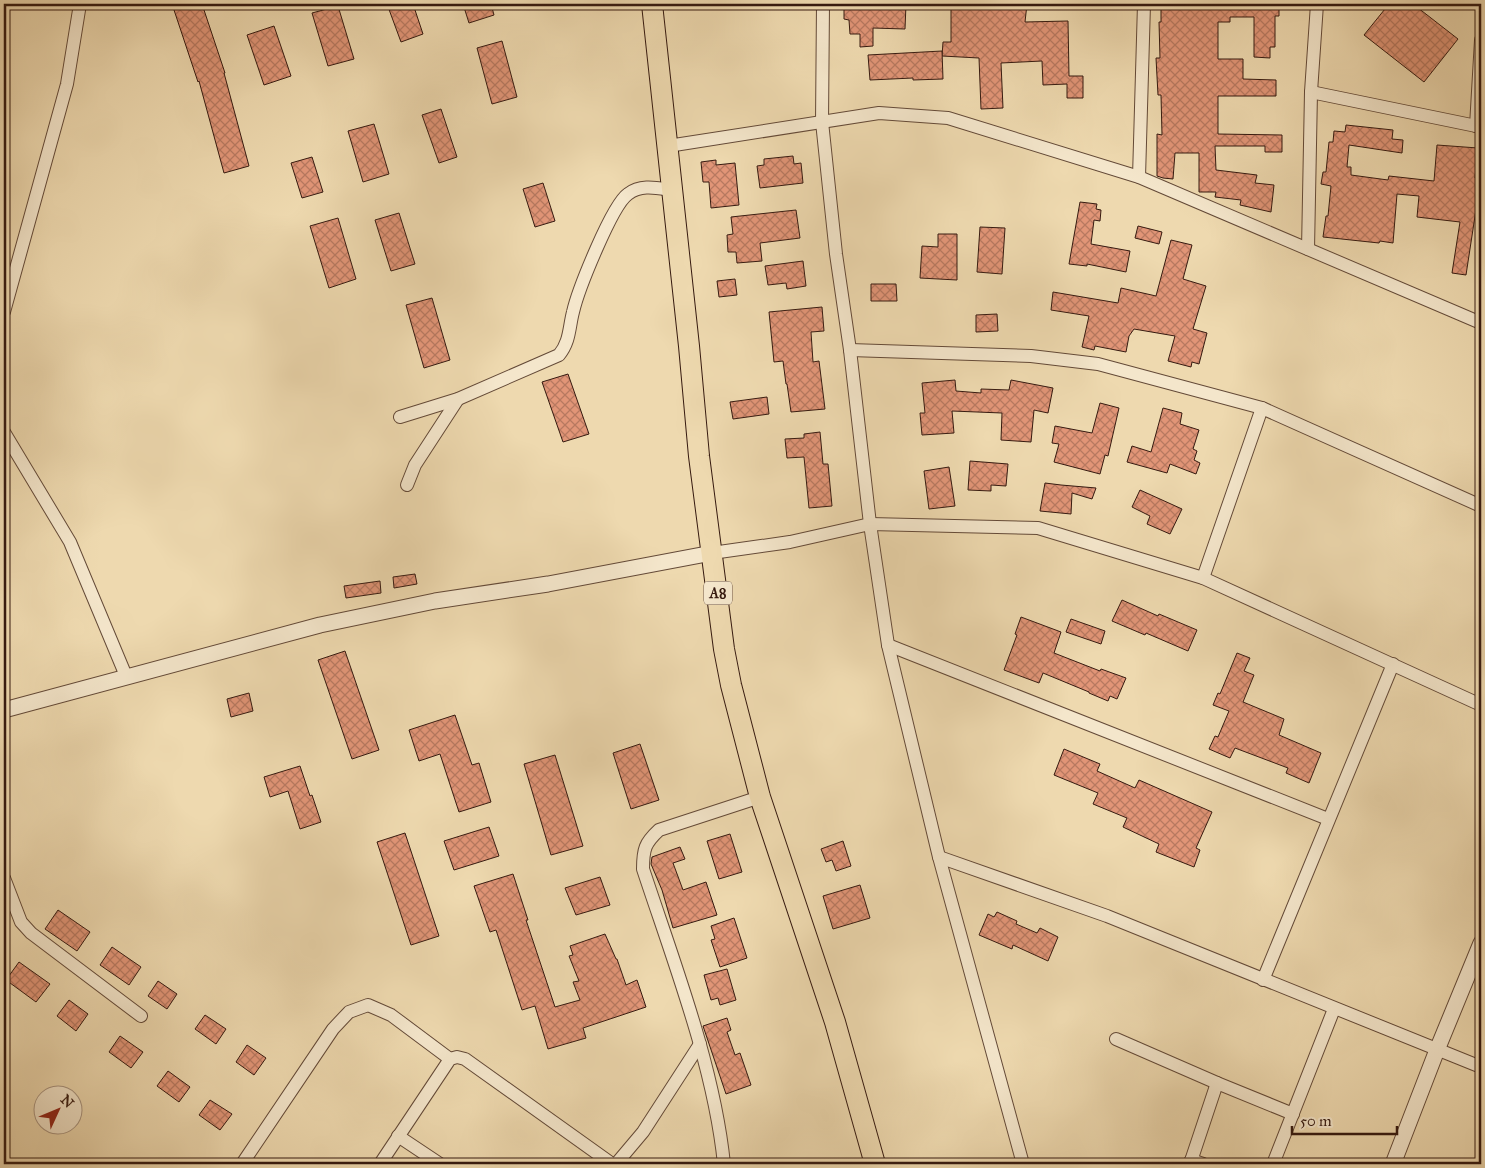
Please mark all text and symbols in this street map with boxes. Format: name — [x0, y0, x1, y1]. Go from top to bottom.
road number: A8 — [704, 582, 732, 604]
north arrow — [32, 1086, 82, 1136]
text: N — [57, 1091, 77, 1112]
scale bar — [1292, 1103, 1398, 1135]
text: 50 m — [1300, 1112, 1332, 1130]

